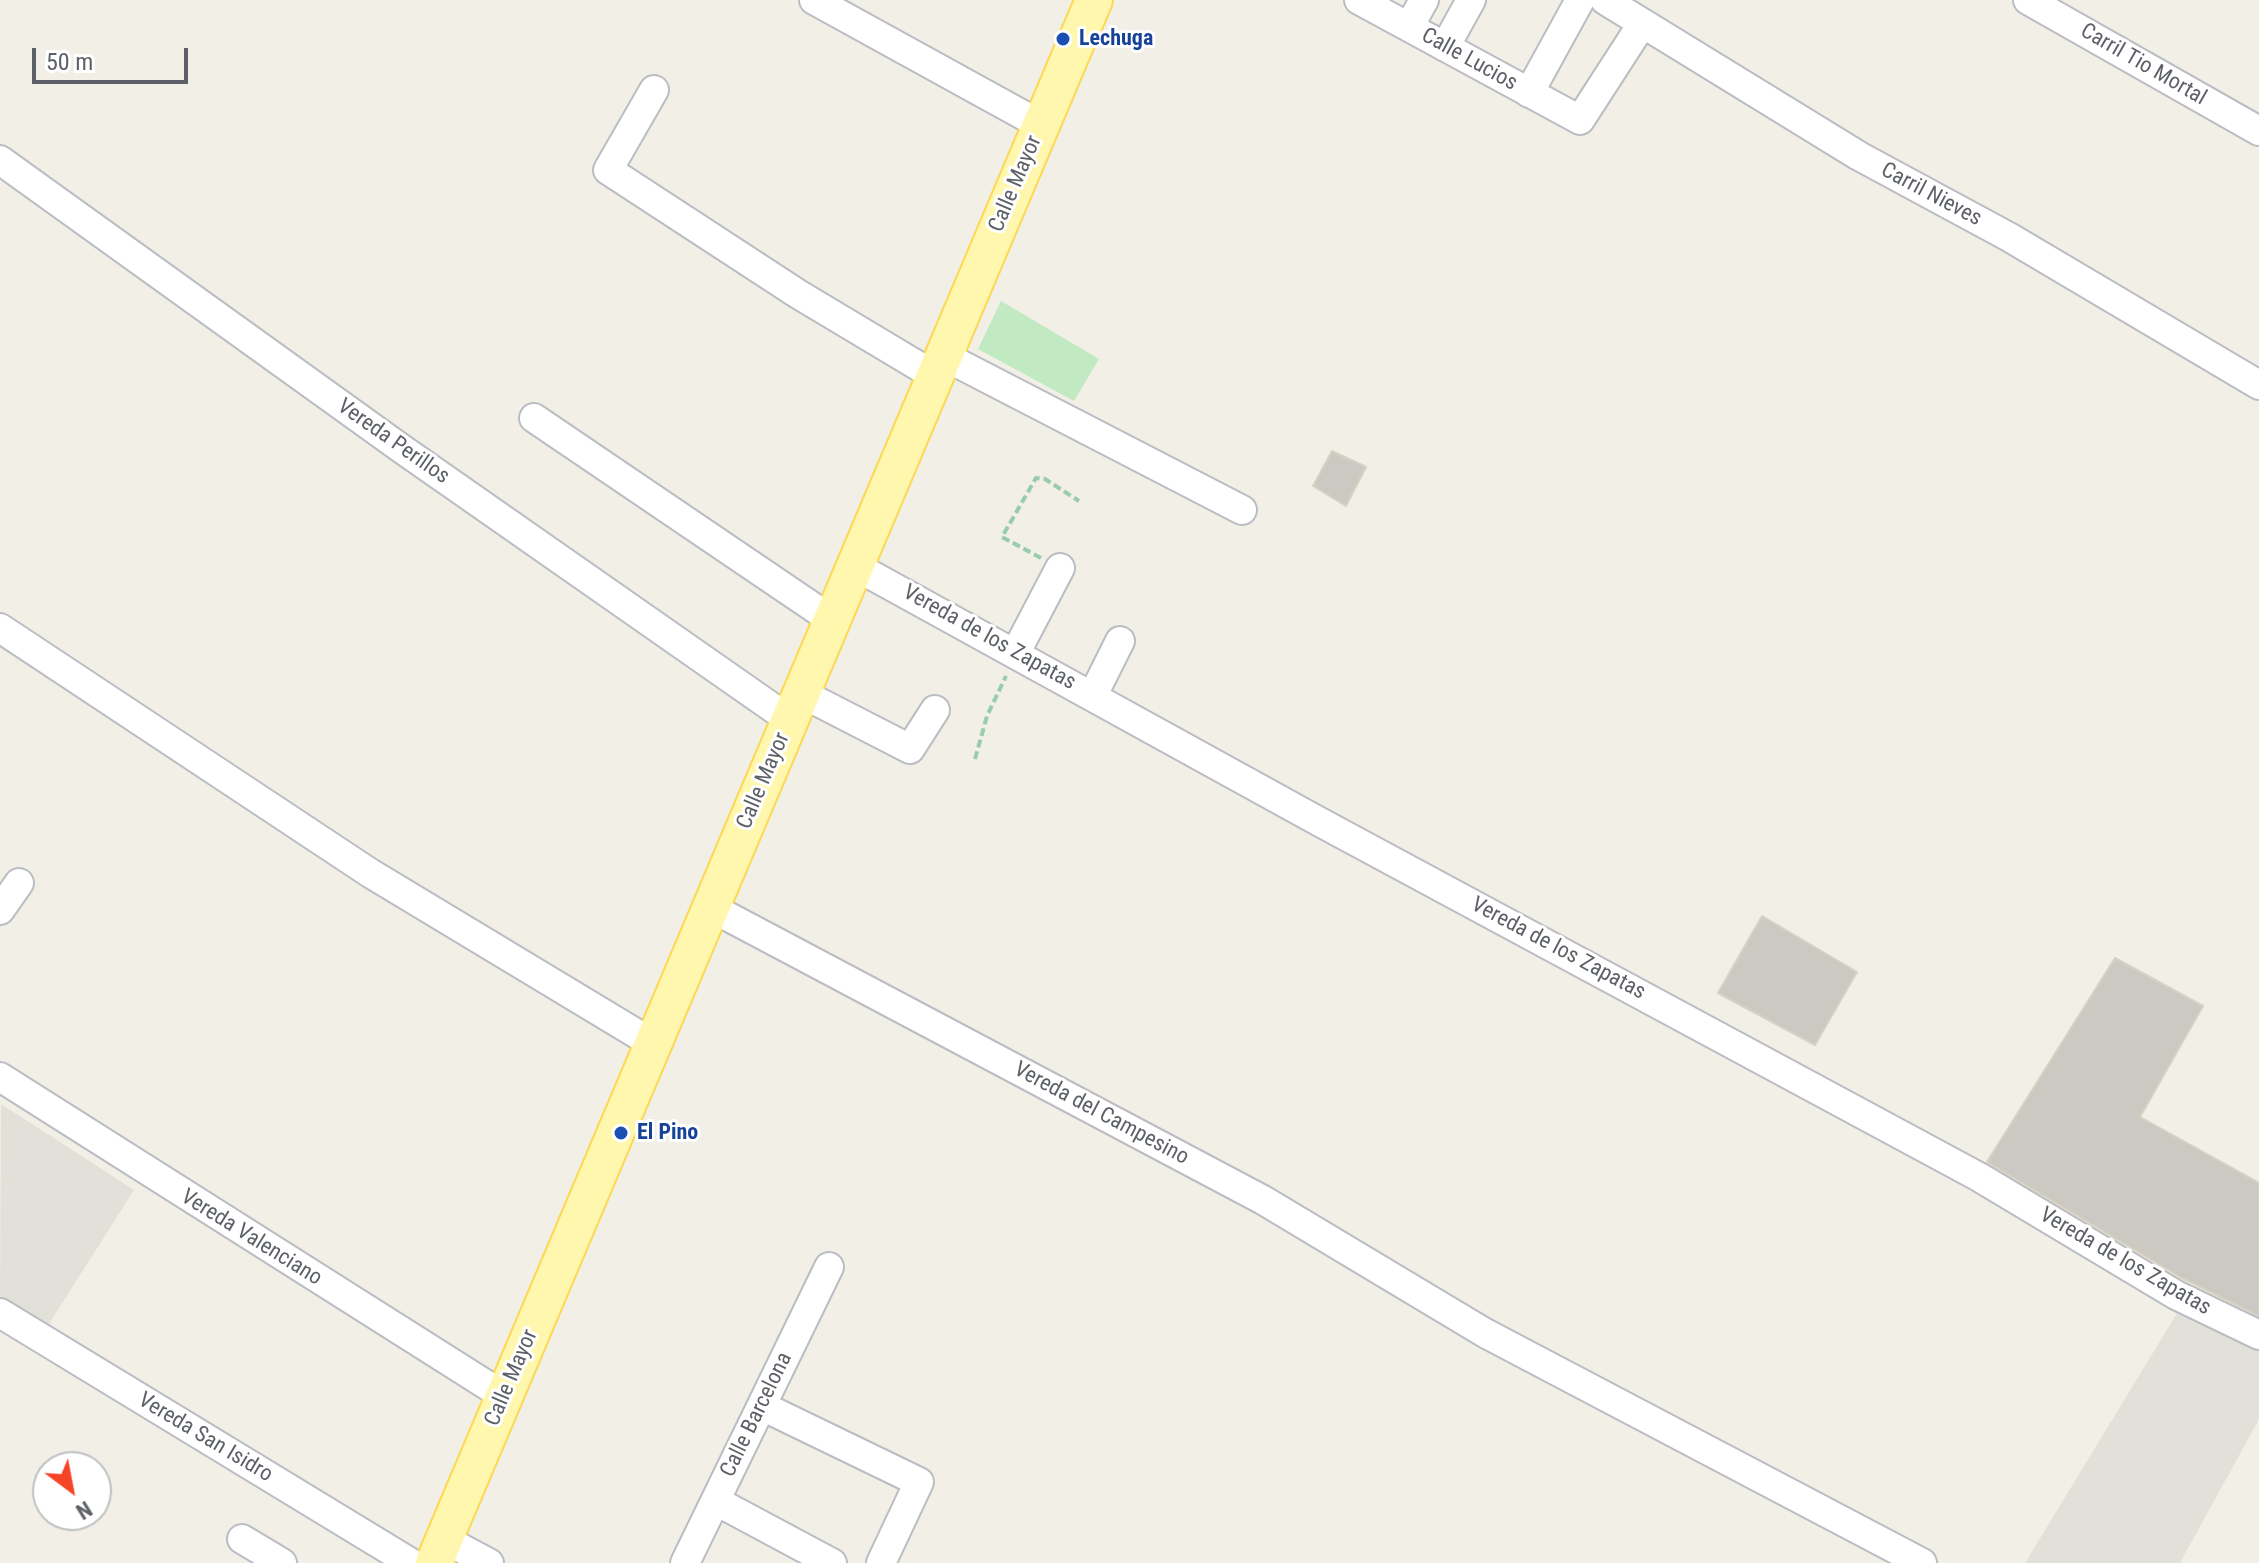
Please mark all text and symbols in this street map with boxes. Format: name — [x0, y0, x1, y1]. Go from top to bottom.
street label: Carril Tio Mortal — [2075, 18, 2211, 112]
street label: Calle Lucios — [1417, 23, 1521, 97]
place label: Lechuga — [1079, 26, 1153, 52]
marker: Lechuga — [1054, 30, 1072, 48]
scale bar — [36, 32, 192, 82]
text: 50 m — [46, 48, 93, 76]
street label: Calle Mayor — [984, 132, 1048, 236]
street label: Carril Nieves — [1876, 158, 1986, 232]
street label: Vereda Perillos — [332, 394, 454, 490]
street label: Vereda de los Zapatas — [898, 580, 1080, 696]
street label: Calle Mayor — [732, 729, 796, 833]
street label: Vereda de los Zapatas — [1466, 892, 1650, 1006]
street label: Vereda del Campesino — [1009, 1057, 1193, 1171]
place label: El Pino — [637, 1120, 698, 1146]
marker: El Pino — [612, 1124, 630, 1142]
street label: Vereda Valenciano — [176, 1184, 326, 1292]
street label: Vereda de los Zapatas — [2035, 1202, 2215, 1322]
street label: Calle Mayor — [480, 1326, 544, 1430]
street label: Calle Barcelona — [715, 1348, 799, 1482]
street label: Vereda San Isidro — [133, 1388, 277, 1488]
north arrow — [32, 1451, 112, 1531]
text: N — [72, 1496, 96, 1524]

